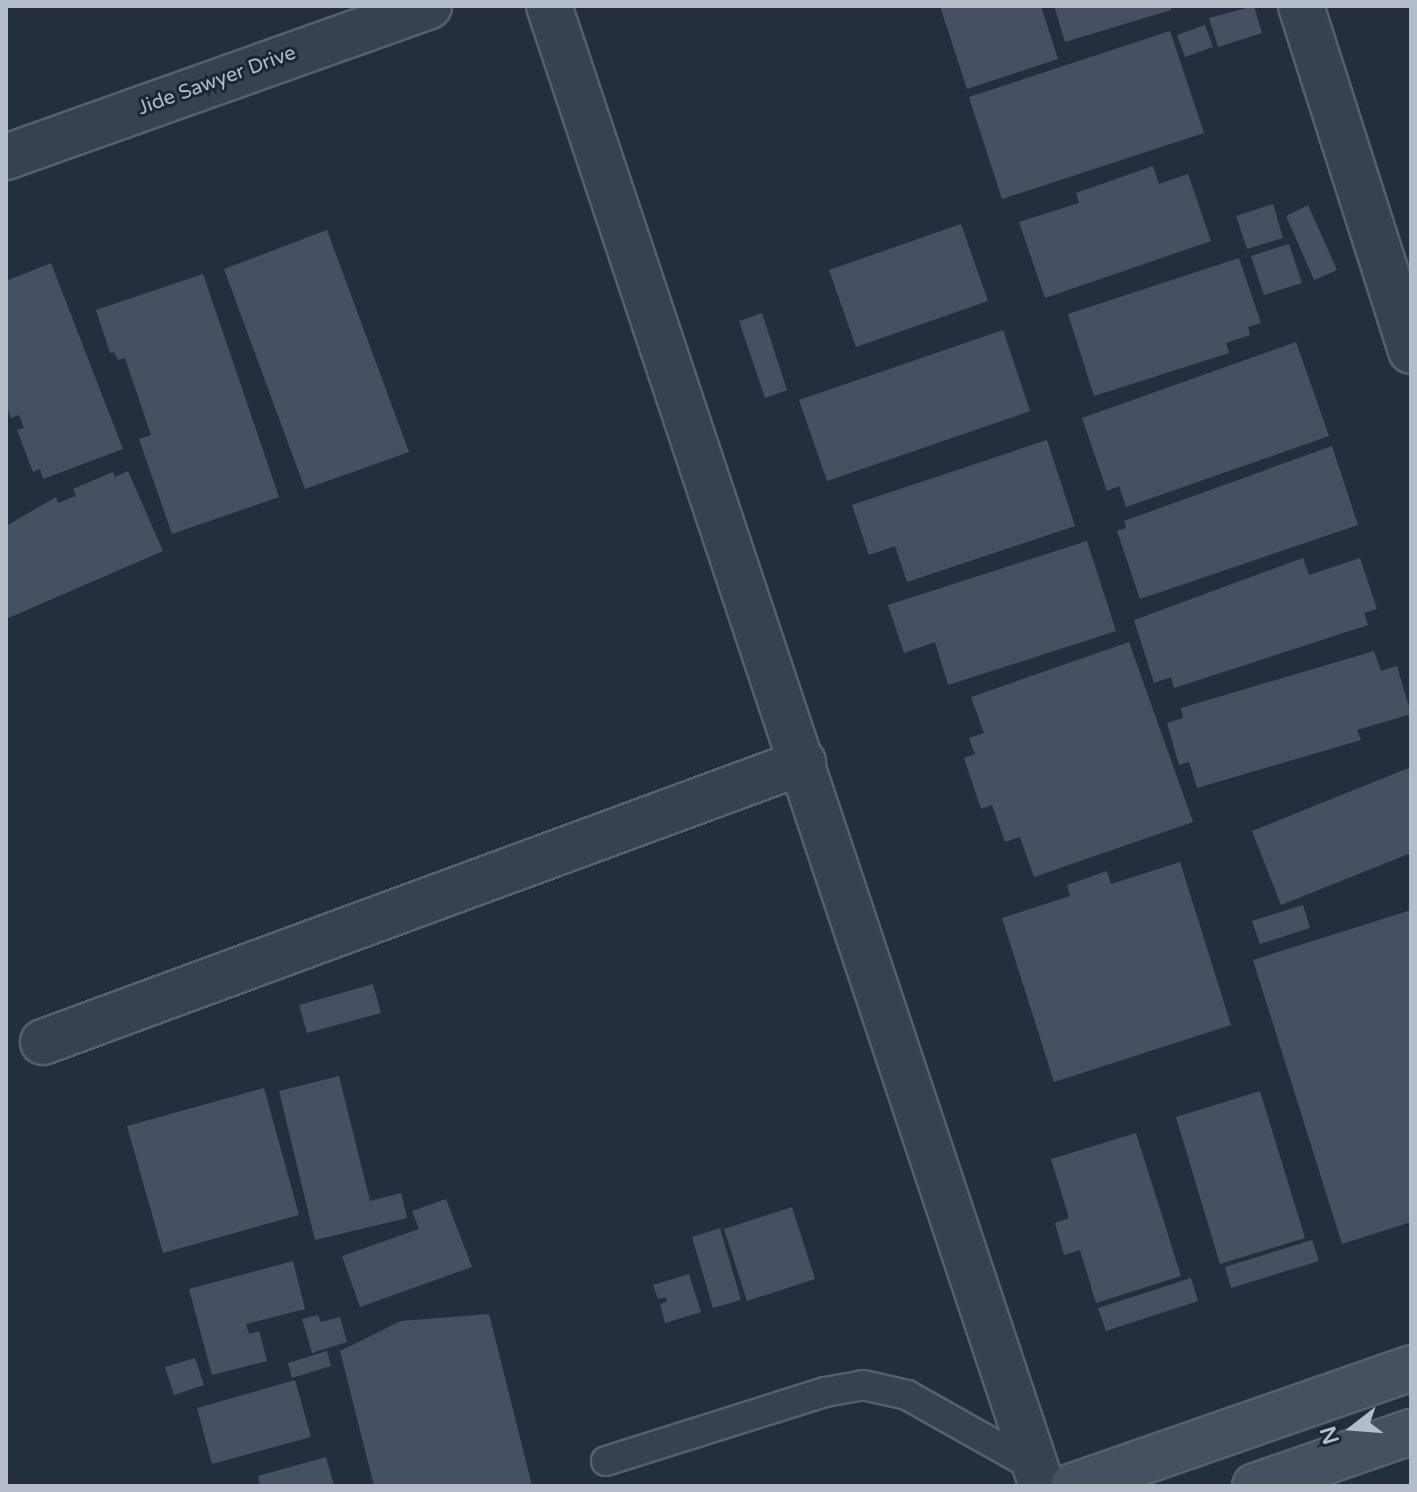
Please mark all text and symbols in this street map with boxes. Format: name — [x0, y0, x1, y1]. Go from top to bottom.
street label: Jide Sawyer Drive — [135, 41, 299, 121]
north arrow — [1313, 1388, 1393, 1468]
text: N — [1315, 1423, 1345, 1447]

